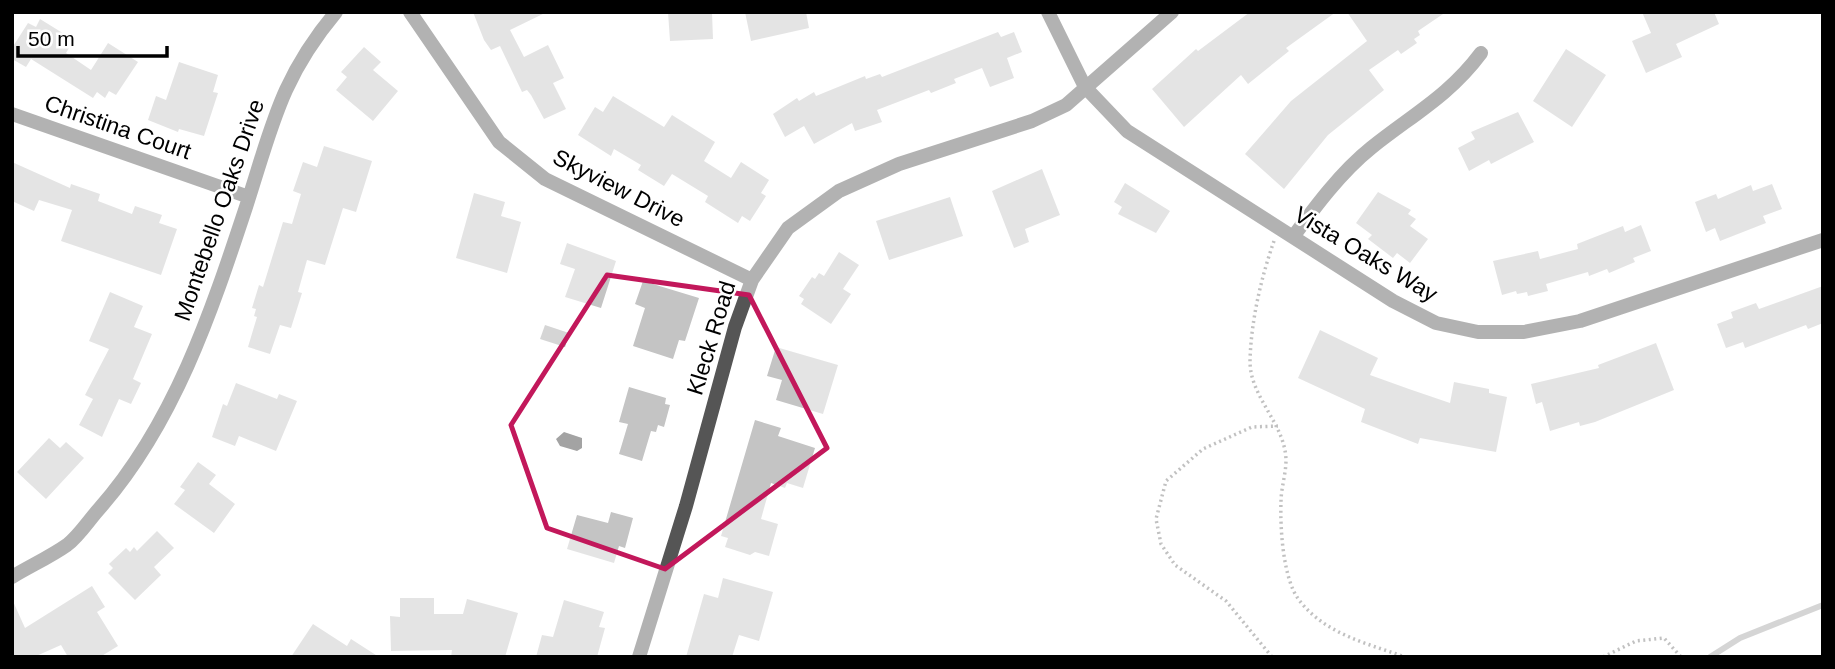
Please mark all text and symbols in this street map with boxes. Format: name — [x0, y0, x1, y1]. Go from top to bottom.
scale bar — [18, 14, 166, 58]
text: 50 m — [28, 27, 75, 50]
street label: Christina Court — [41, 90, 195, 164]
street label: Montebello Oaks Drive — [169, 96, 269, 324]
street label: Skyview Drive — [549, 144, 689, 232]
street label: Vista Oaks Way — [1290, 201, 1443, 307]
street label: Kleck Road — [681, 278, 741, 398]

